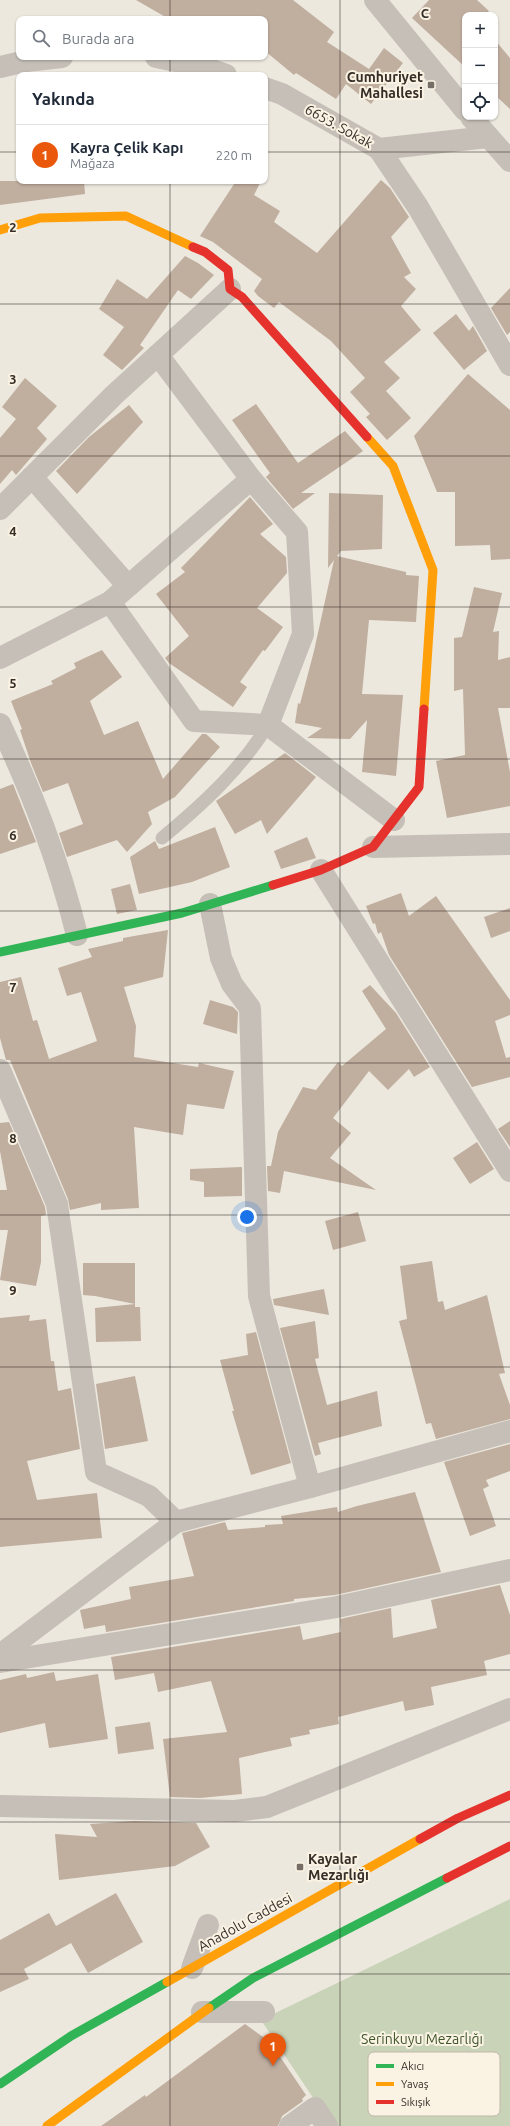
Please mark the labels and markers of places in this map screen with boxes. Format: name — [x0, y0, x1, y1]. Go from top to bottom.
place label: Cumhuriyet Mahallesi — [347, 69, 423, 101]
marker: Cumhuriyet Mahallesi — [426, 80, 436, 90]
place label: Kayalar Mezarlığı — [308, 1851, 369, 1883]
marker: Kayalar Mezarlığı — [295, 1862, 305, 1872]
pin: 1 — [260, 2033, 286, 2066]

